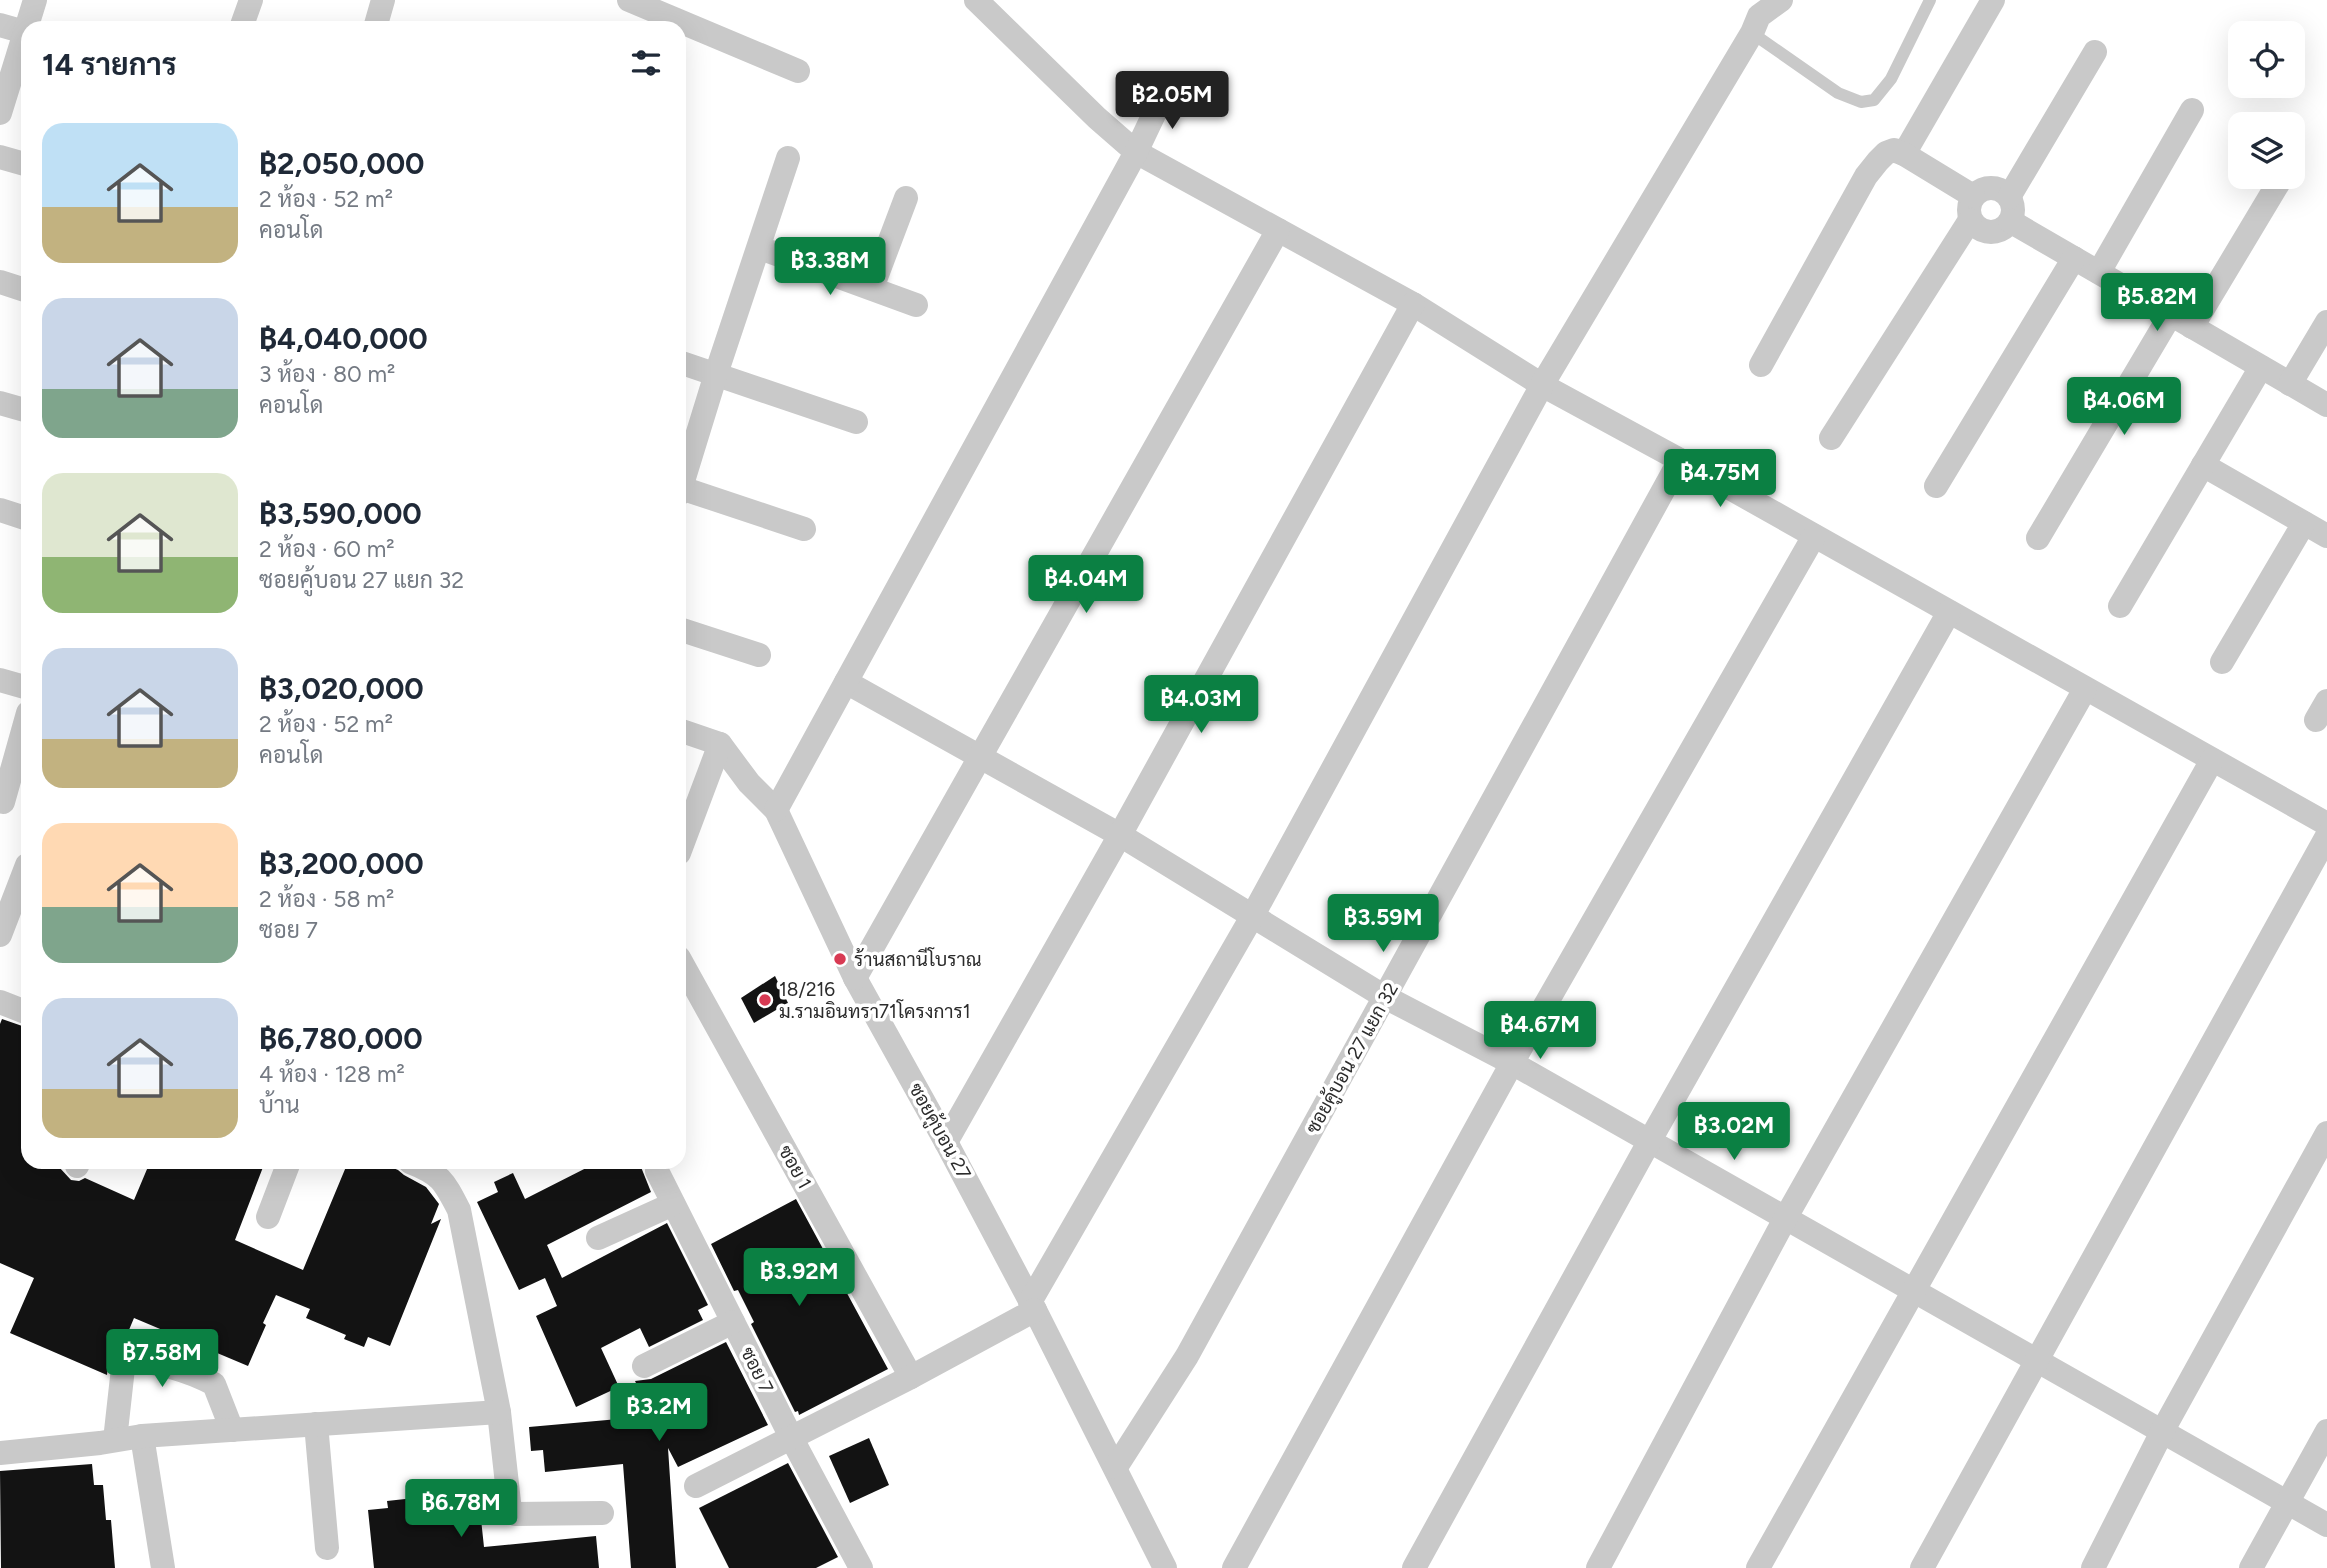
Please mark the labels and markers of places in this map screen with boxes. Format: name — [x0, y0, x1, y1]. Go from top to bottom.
pin: ฿2.05M — [1115, 72, 1229, 131]
pin: ฿3.38M — [773, 238, 887, 297]
pin: ฿5.82M — [2100, 274, 2214, 333]
pin: ฿4.06M — [2067, 378, 2181, 437]
pin: ฿4.75M — [1663, 449, 1777, 509]
pin: ฿4.04M — [1029, 556, 1143, 615]
pin: ฿4.03M — [1144, 676, 1258, 735]
pin: ฿3.59M — [1326, 894, 1440, 954]
place label: ร้านสถานีโบราณ — [854, 947, 982, 971]
marker: ร้านสถานีโบราณ — [832, 951, 848, 967]
place label: 18/216 ม.รามอินทรา71โครงการ1 — [779, 978, 971, 1023]
marker: 18/216 ม.รามอินทรา71โครงการ1 — [757, 992, 773, 1008]
pin: ฿4.67M — [1483, 1002, 1597, 1061]
pin: ฿3.02M — [1677, 1102, 1791, 1162]
pin: ฿3.92M — [742, 1248, 856, 1308]
pin: ฿7.58M — [105, 1330, 219, 1389]
pin: ฿3.2M — [610, 1384, 708, 1443]
pin: ฿6.78M — [404, 1480, 518, 1539]

